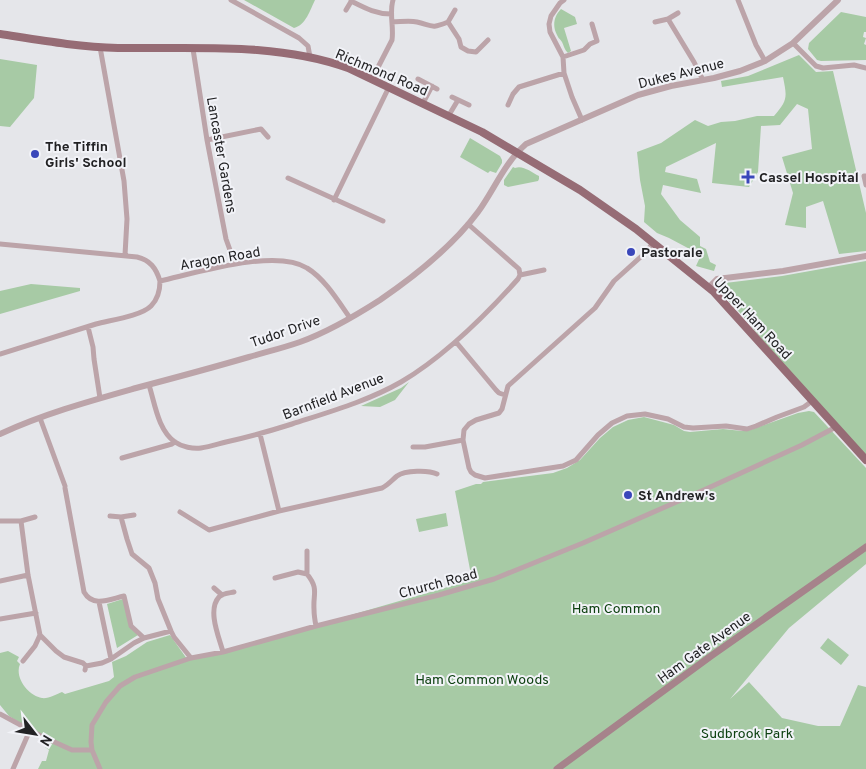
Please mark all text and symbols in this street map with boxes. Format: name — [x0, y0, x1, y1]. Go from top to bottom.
street label: Richmond Road — [332, 46, 430, 101]
street label: Dukes Avenue — [637, 56, 726, 93]
street label: Lancaster Gardens — [202, 96, 239, 215]
place label: The Tiffin Girls' School — [45, 139, 126, 172]
marker: The Tiffin Girls' School — [29, 148, 41, 160]
marker: Cassel Hospital — [741, 170, 755, 184]
place label: Cassel Hospital — [759, 170, 859, 187]
street label: Aragon Road — [179, 244, 262, 275]
place label: Pastorale — [641, 245, 703, 262]
marker: Pastorale — [625, 246, 637, 258]
street label: Upper Ham Road — [709, 274, 794, 364]
street label: Tudor Drive — [248, 313, 323, 352]
street label: Barnfield Avenue — [281, 370, 387, 424]
place label: St Andrew's — [638, 488, 715, 505]
marker: St Andrew's — [622, 489, 634, 501]
street label: Church Road — [397, 566, 480, 603]
park label: Ham Common — [572, 601, 660, 618]
street label: Ham Gate Avenue — [655, 609, 755, 688]
park label: Ham Common Woods — [415, 672, 549, 689]
north arrow — [10, 709, 60, 759]
park label: Sudbrook Park — [701, 726, 793, 743]
text: N — [35, 731, 55, 749]

